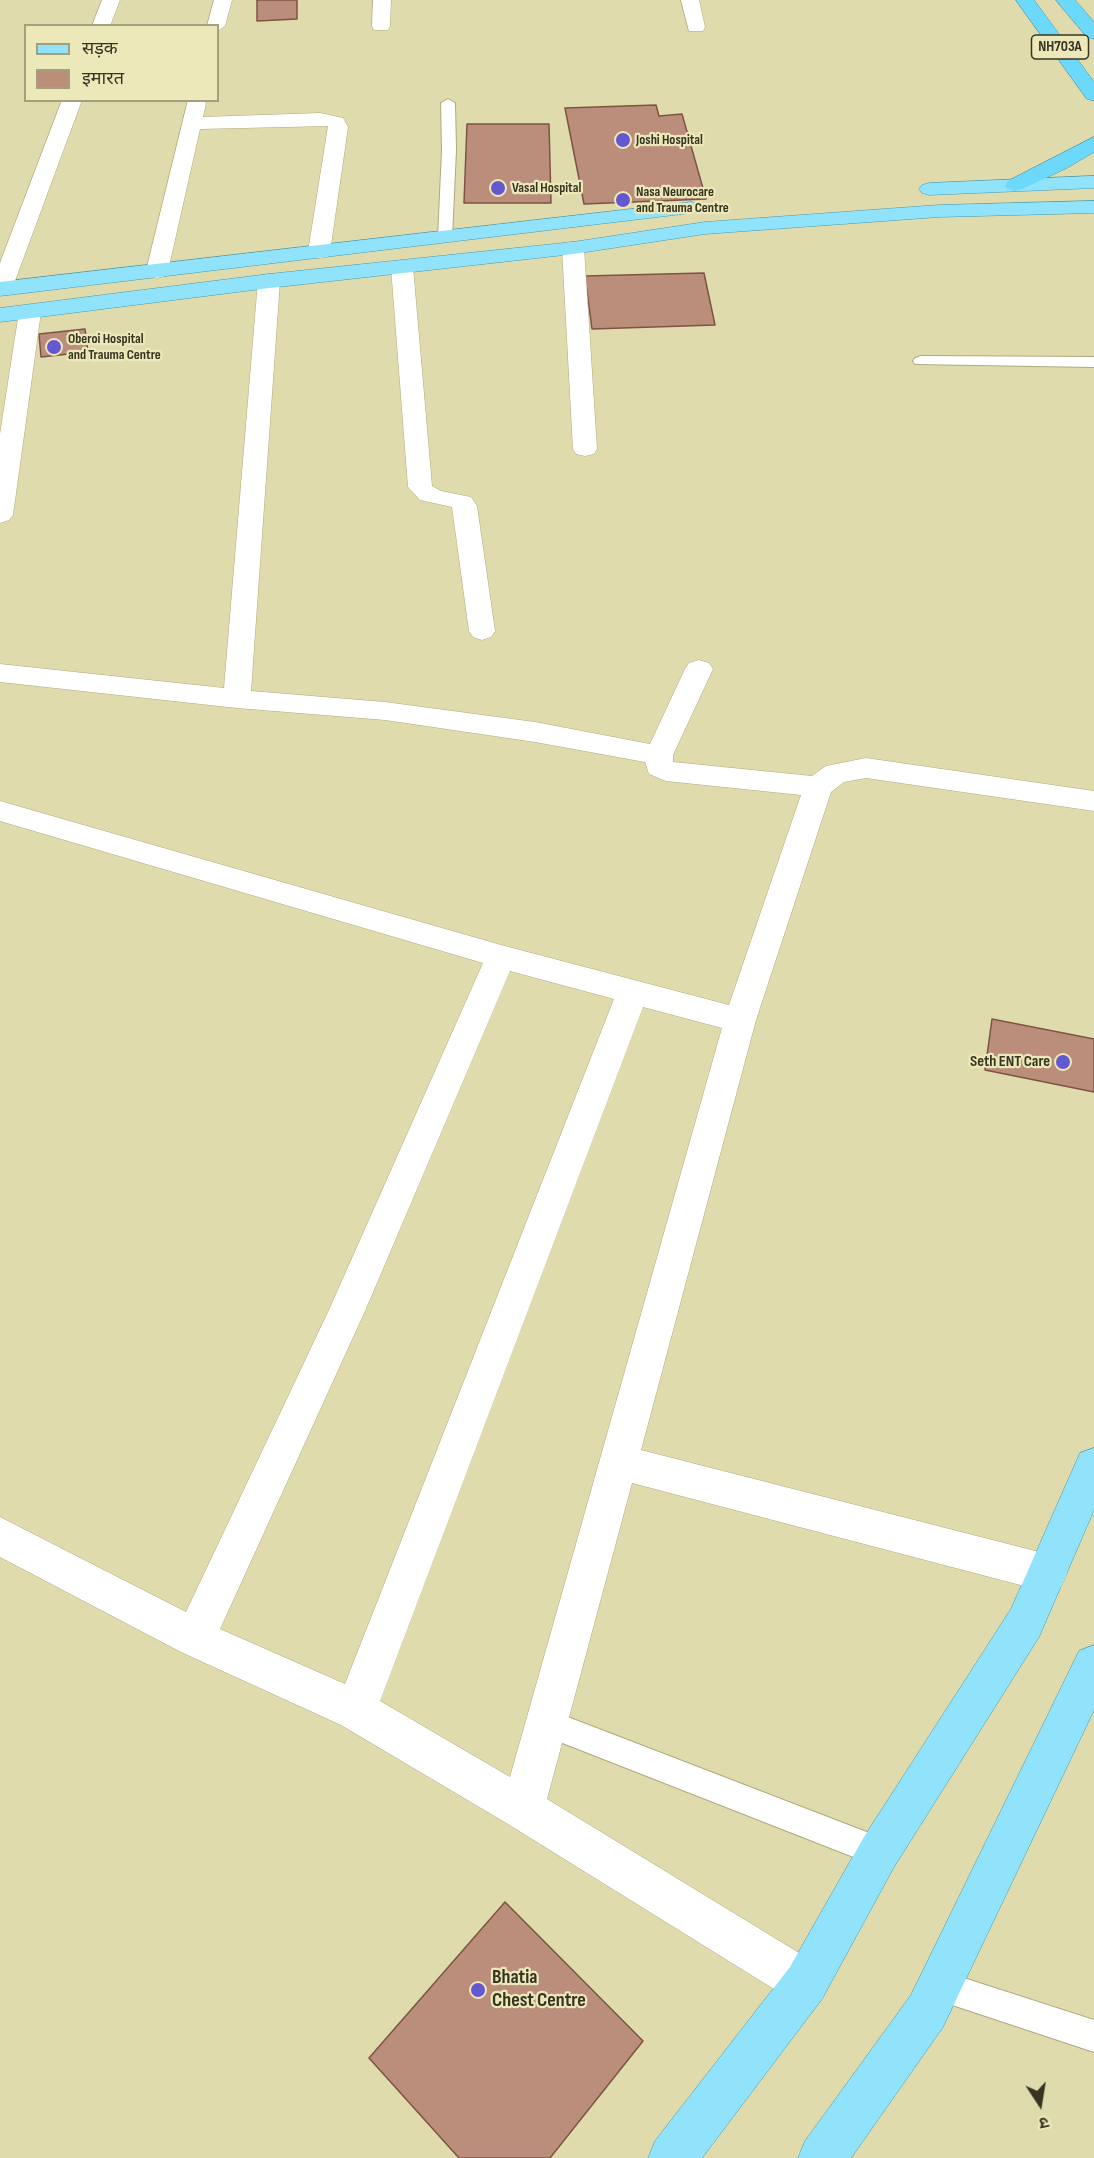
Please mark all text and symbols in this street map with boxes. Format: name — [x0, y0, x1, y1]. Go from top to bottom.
legend — [24, 24, 219, 102]
road number: NH703A — [1032, 35, 1088, 59]
text: सड़क — [82, 38, 118, 59]
text: इमारत — [82, 68, 124, 89]
marker: Joshi Hospital — [614, 131, 632, 149]
place label: Joshi Hospital — [636, 132, 703, 148]
marker: Vasal Hospital — [489, 179, 507, 197]
place label: Vasal Hospital — [512, 180, 581, 196]
place label: Nasa Neurocare and Trauma Centre — [636, 184, 729, 216]
marker: Nasa Neurocare and Trauma Centre — [614, 191, 632, 209]
place label: Oberoi Hospital and Trauma Centre — [68, 331, 161, 364]
marker: Oberoi Hospital and Trauma Centre — [45, 338, 63, 356]
place label: Seth ENT Care — [970, 1052, 1050, 1072]
marker: Seth ENT Care — [1054, 1053, 1072, 1071]
place label: Bhatia Chest Centre — [492, 1966, 586, 2013]
marker: Bhatia Chest Centre — [469, 1981, 487, 1999]
north arrow — [1010, 2074, 1070, 2134]
text: उ — [1037, 2112, 1050, 2132]

